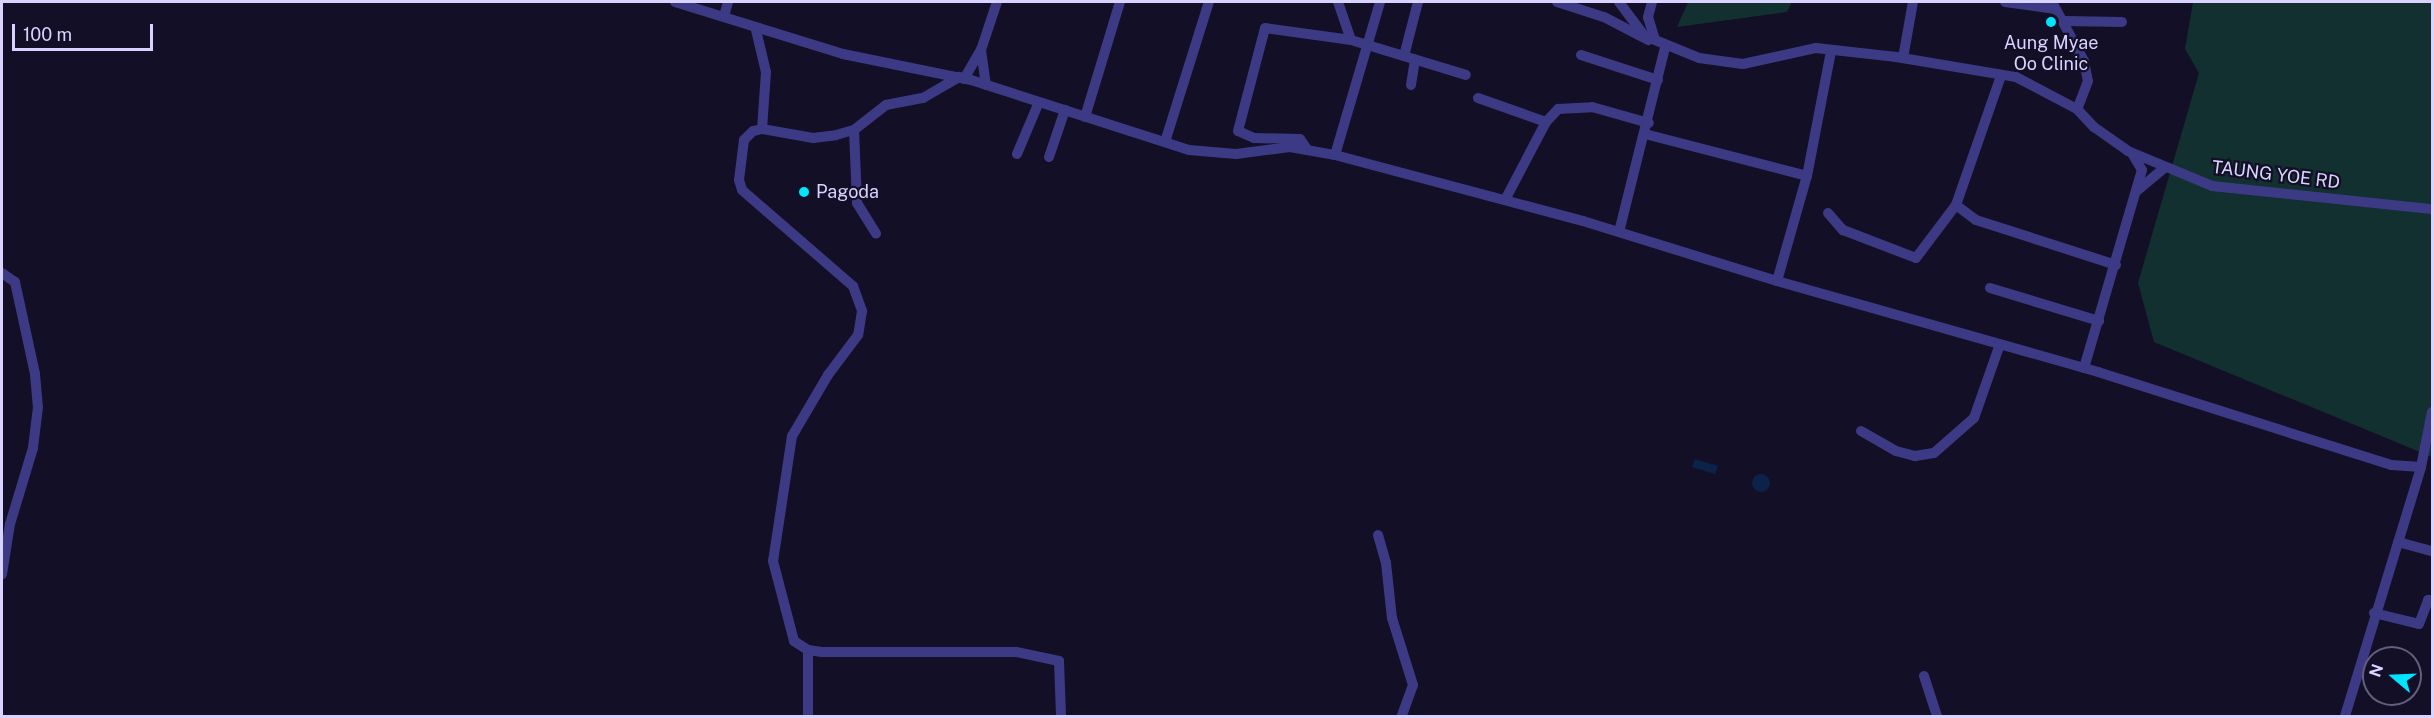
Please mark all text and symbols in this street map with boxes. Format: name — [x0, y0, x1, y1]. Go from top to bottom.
scale bar — [15, 12, 156, 50]
marker: Aung Myae Oo Clinic — [2042, 13, 2060, 31]
text: 100 m — [23, 24, 72, 45]
place label: Aung Myae Oo Clinic — [2004, 33, 2098, 76]
street label: TAUNG YOE RD — [2211, 156, 2341, 194]
place label: Pagoda — [816, 181, 879, 203]
marker: Pagoda — [797, 185, 811, 199]
north arrow — [2362, 646, 2422, 706]
text: N — [2365, 662, 2387, 680]

